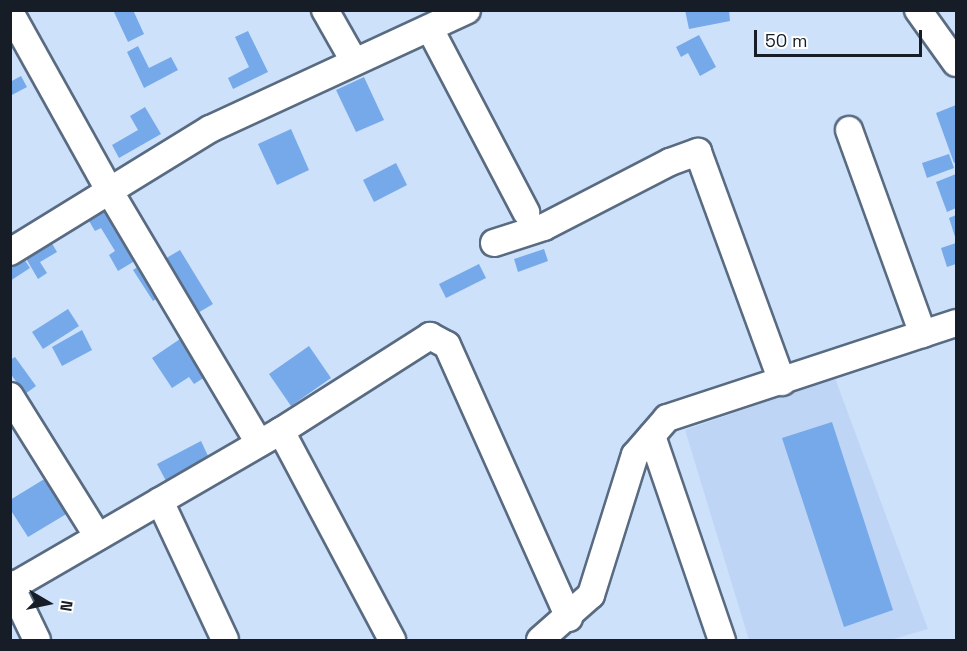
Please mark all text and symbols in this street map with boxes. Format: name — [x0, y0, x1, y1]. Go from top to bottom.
scale bar — [757, 18, 925, 56]
text: 50 m — [765, 29, 807, 52]
north arrow — [18, 573, 78, 633]
text: N — [55, 599, 77, 613]

